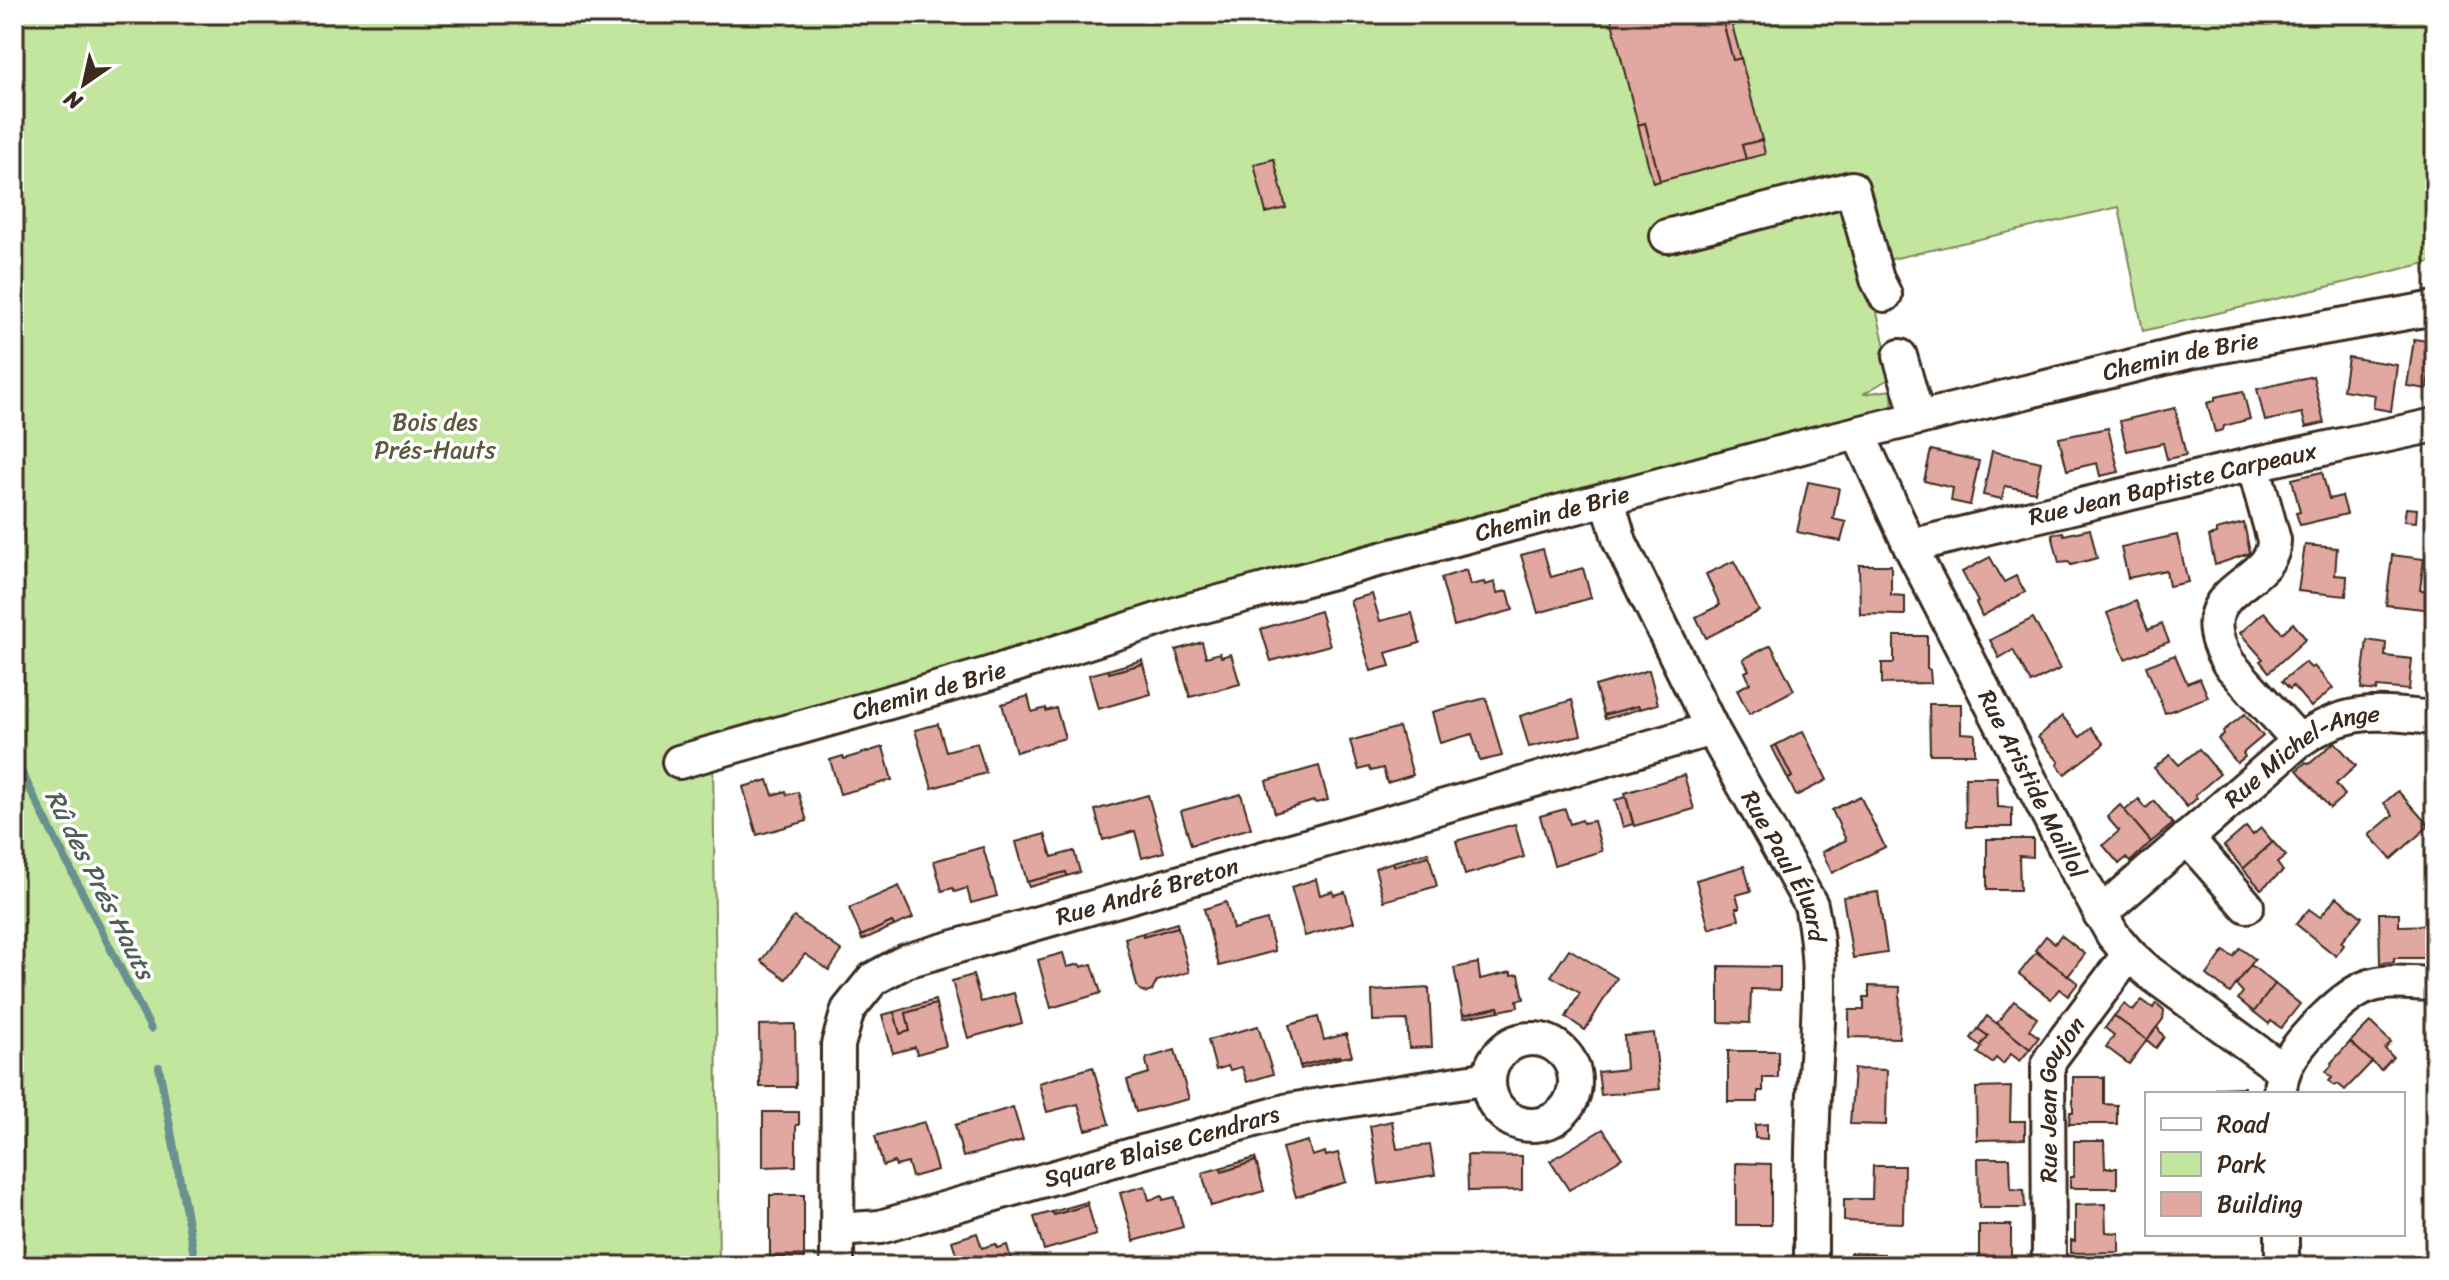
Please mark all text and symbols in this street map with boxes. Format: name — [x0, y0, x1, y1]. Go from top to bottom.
north arrow — [44, 44, 124, 124]
text: N — [55, 79, 91, 121]
street label: Chemin de Brie — [2098, 319, 2262, 393]
park label: Bois des Prés-Hauts — [374, 401, 497, 471]
street label: Rue Jean Baptiste Carpeaux — [2024, 430, 2322, 538]
street label: Chemin de Brie — [1470, 473, 1634, 554]
street label: Chemin de Brie — [847, 649, 1012, 733]
street label: Rue Aristide Maillol — [1966, 682, 2099, 887]
street label: Rue Michel-Ange — [2214, 693, 2380, 819]
water label: Rû des Prés Hauts — [32, 781, 169, 990]
street label: Rue Paul Éluard — [1729, 782, 1838, 946]
street label: Rue André Breton — [1051, 845, 1244, 938]
street label: Rue Jean Goujon — [2027, 1007, 2097, 1183]
legend — [2145, 1092, 2405, 1236]
street label: Square Blaise Cendrars — [1039, 1093, 1285, 1200]
text: Road — [2217, 1103, 2271, 1145]
text: Park — [2217, 1143, 2266, 1185]
text: Building — [2217, 1183, 2303, 1225]

